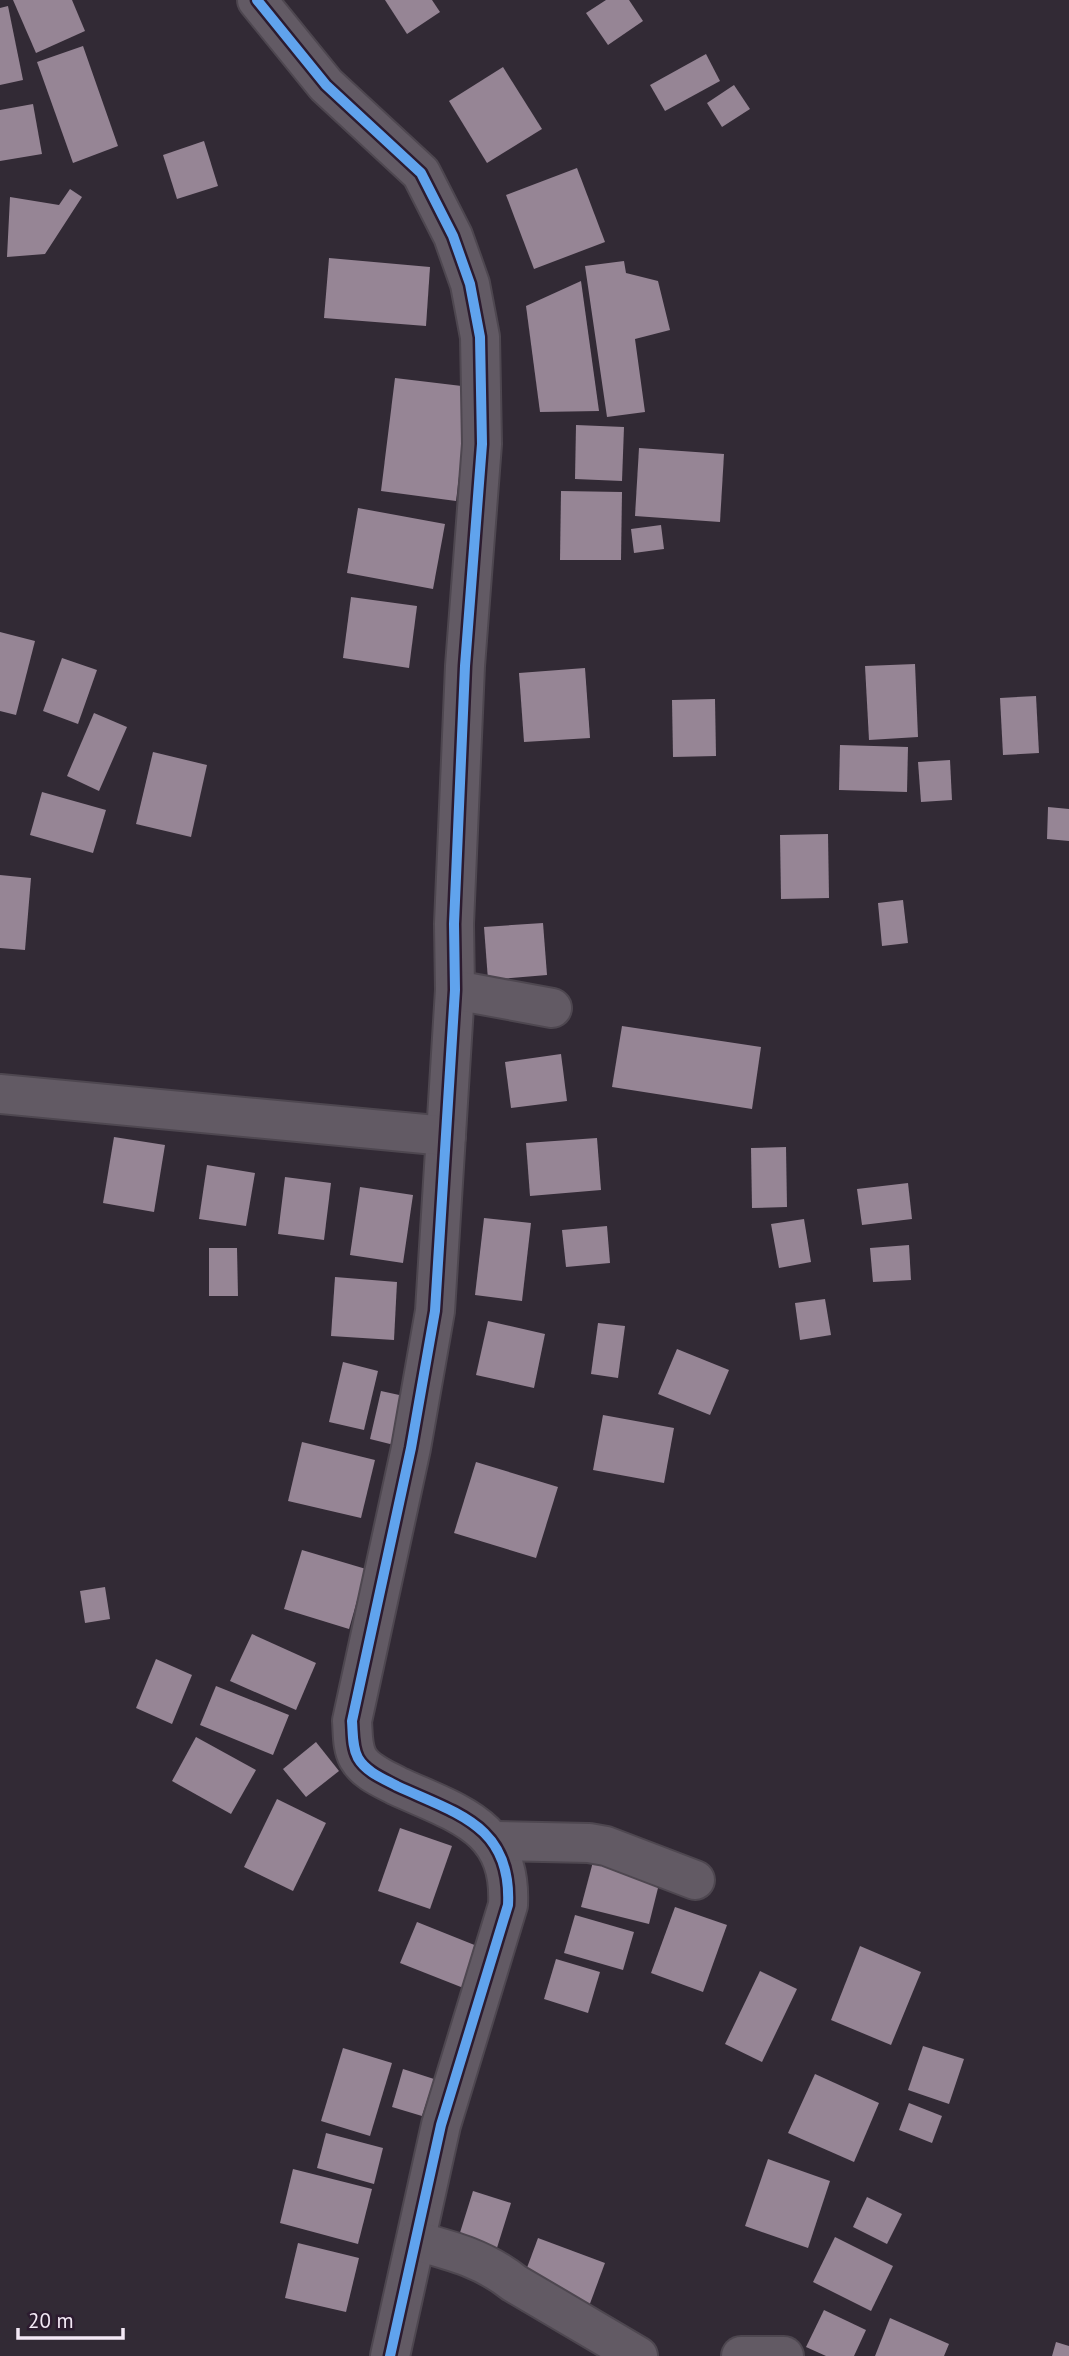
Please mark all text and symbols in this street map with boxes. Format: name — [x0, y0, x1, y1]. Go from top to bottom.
scale bar — [18, 2296, 122, 2340]
text: 20 m — [28, 2307, 74, 2334]

